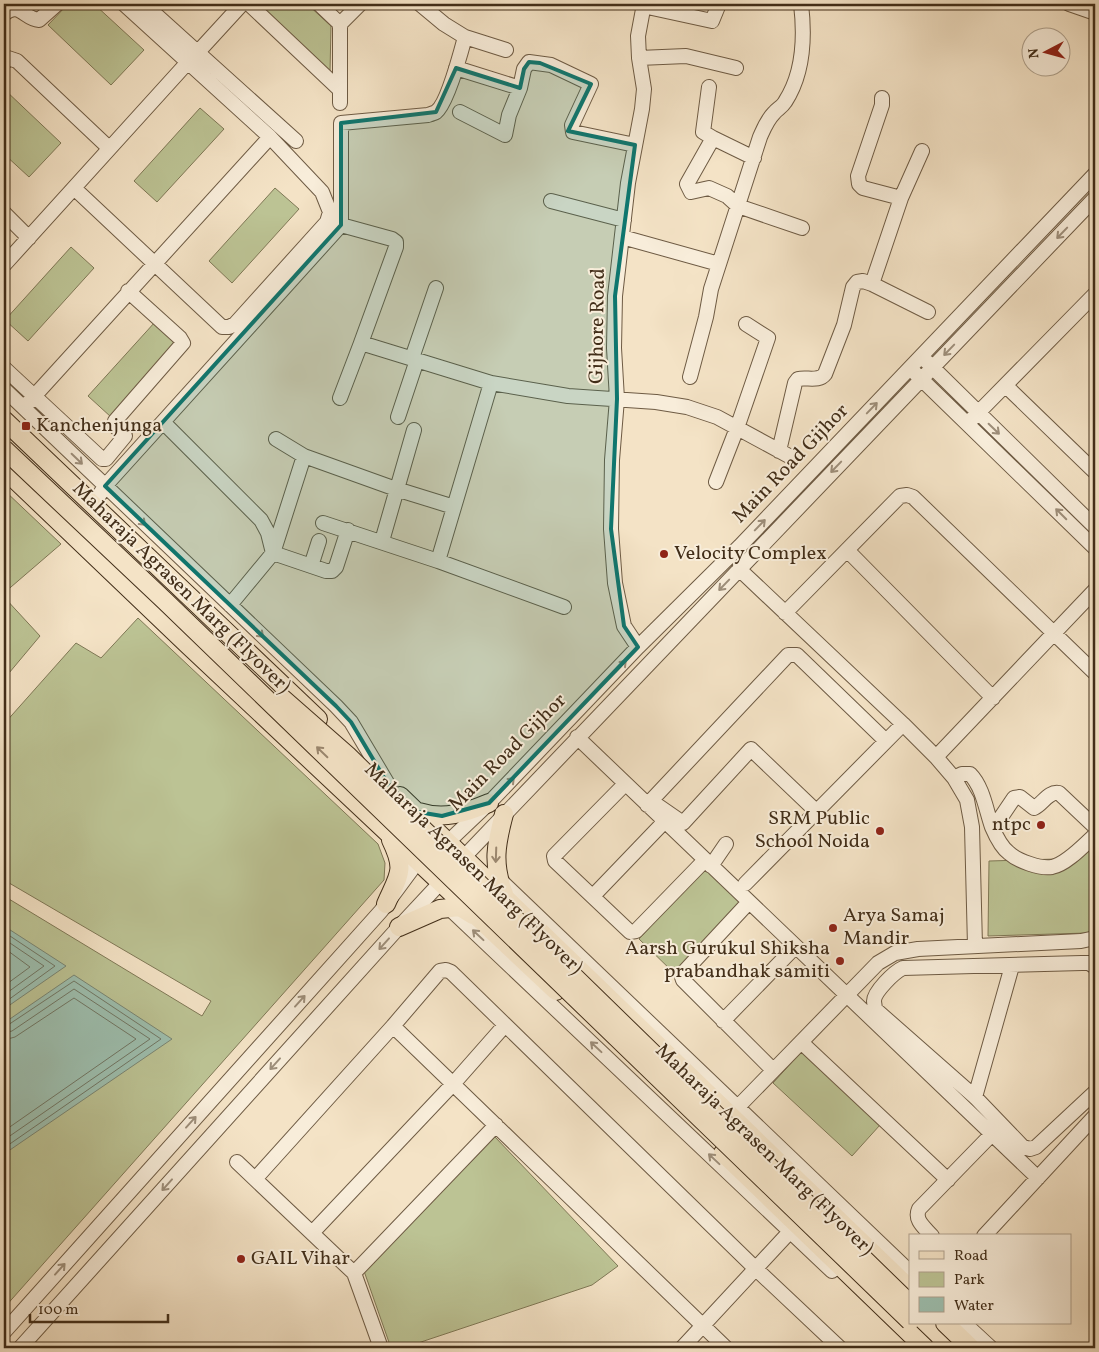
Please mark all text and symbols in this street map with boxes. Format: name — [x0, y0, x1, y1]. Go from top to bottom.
north arrow — [1022, 28, 1072, 78]
text: N — [1025, 47, 1045, 59]
one-way arrow — [1056, 226, 1068, 238]
street label: Gijhore Road — [583, 268, 613, 384]
one-way arrow — [943, 344, 955, 356]
street label: Main Road Gijhor — [726, 398, 856, 530]
one-way arrow — [866, 401, 878, 414]
place label: Kanchenjunga — [36, 412, 162, 440]
marker: Kanchenjunga — [20, 420, 32, 432]
one-way arrow — [987, 422, 999, 434]
one-way arrow — [71, 453, 83, 465]
one-way arrow — [830, 461, 842, 473]
street label: Maharaja Agrasen Marg (Flyover) — [65, 476, 297, 700]
one-way arrow — [1054, 508, 1067, 520]
one-way arrow — [134, 514, 147, 526]
one-way arrow — [754, 519, 766, 531]
place label: Velocity Complex — [674, 540, 827, 568]
marker: Velocity Complex — [658, 548, 670, 560]
one-way arrow — [718, 578, 730, 591]
one-way arrow — [251, 626, 264, 638]
one-way arrow — [615, 659, 627, 672]
street label: Main Road Gijhor — [443, 688, 573, 818]
one-way arrow — [315, 746, 328, 758]
street label: Maharaja Agrasen Marg (Flyover) — [357, 757, 589, 981]
one-way arrow — [503, 776, 515, 789]
place label: SRM Public School Noida — [755, 805, 870, 856]
place label: ntpc — [992, 811, 1031, 839]
marker: ntpc — [1035, 819, 1047, 831]
marker: SRM Public School Noida — [874, 825, 886, 837]
one-way arrow — [491, 847, 500, 863]
place label: Arya Samaj Mandir — [843, 902, 945, 953]
marker: Arya Samaj Mandir — [827, 922, 839, 934]
one-way arrow — [471, 929, 484, 941]
place label: Aarsh Gurukul Shiksha prabandhak samiti — [625, 935, 830, 986]
one-way arrow — [378, 937, 390, 950]
marker: Aarsh Gurukul Shiksha prabandhak samiti — [834, 955, 846, 967]
one-way arrow — [294, 995, 306, 1008]
street label: Maharaja Agrasen Marg (Flyover) — [648, 1038, 880, 1262]
one-way arrow — [589, 1041, 602, 1053]
one-way arrow — [270, 1058, 281, 1071]
one-way arrow — [186, 1116, 197, 1129]
one-way arrow — [708, 1153, 720, 1165]
one-way arrow — [161, 1178, 172, 1191]
legend — [909, 1234, 1072, 1324]
place label: GAIL Vihar — [251, 1245, 350, 1273]
text: Road — [954, 1246, 988, 1267]
marker: GAIL Vihar — [235, 1253, 247, 1265]
one-way arrow — [54, 1263, 65, 1276]
text: Park — [954, 1270, 985, 1291]
scale bar — [30, 1292, 168, 1324]
text: Water — [954, 1296, 994, 1317]
text: 100 m — [38, 1300, 78, 1321]

